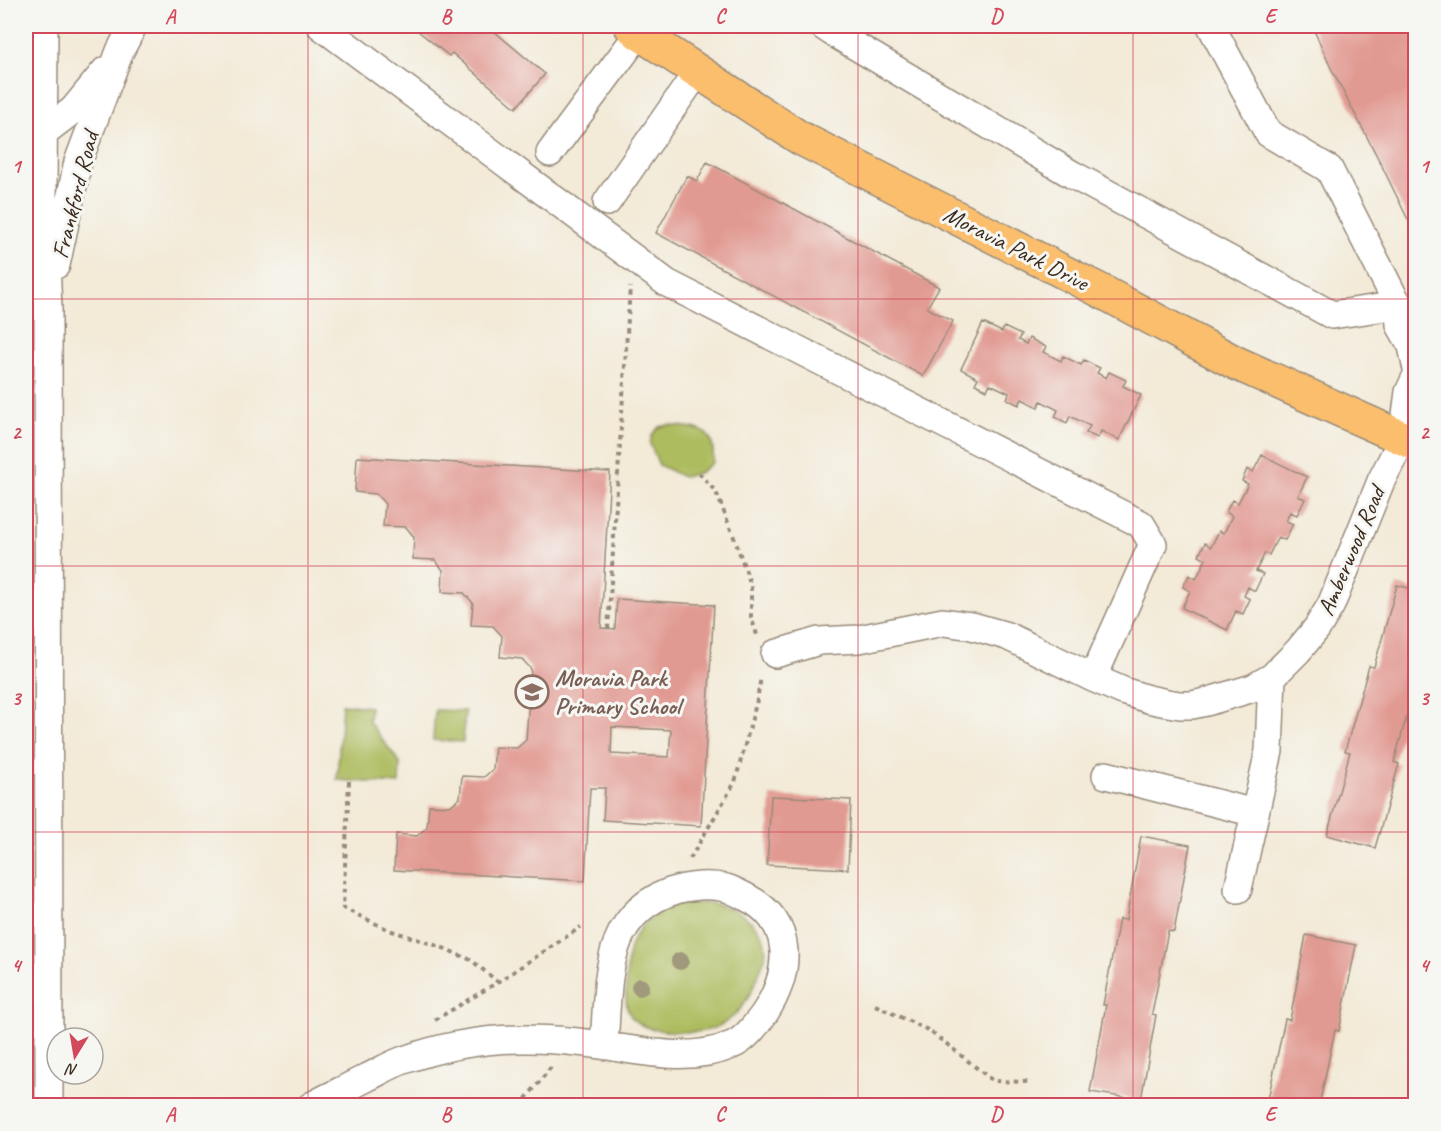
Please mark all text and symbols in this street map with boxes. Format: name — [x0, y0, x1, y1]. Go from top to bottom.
text: A — [165, 4, 177, 29]
text: B — [441, 4, 453, 29]
text: C — [715, 4, 727, 29]
text: D — [990, 4, 1004, 29]
text: E — [1265, 4, 1279, 29]
street label: Frankford Road — [45, 125, 106, 262]
text: 1 — [12, 154, 23, 179]
text: 1 — [1420, 154, 1431, 179]
street label: Moravia Park Drive — [939, 199, 1095, 298]
text: 2 — [12, 420, 23, 445]
text: 2 — [1420, 420, 1431, 445]
street label: Amberwood Road — [1310, 479, 1393, 620]
place label: Moravia Park Primary School — [555, 663, 685, 721]
school or university icon: Moravia Park Primary School — [514, 674, 550, 710]
text: 3 — [12, 686, 23, 711]
text: 3 — [1420, 686, 1431, 711]
text: 4 — [12, 953, 24, 978]
text: 4 — [1420, 953, 1432, 978]
north arrow — [45, 1026, 105, 1086]
text: N — [63, 1058, 79, 1081]
text: A — [165, 1102, 177, 1127]
text: B — [441, 1102, 453, 1127]
text: C — [715, 1102, 727, 1127]
text: D — [990, 1102, 1004, 1127]
text: E — [1265, 1102, 1279, 1127]

